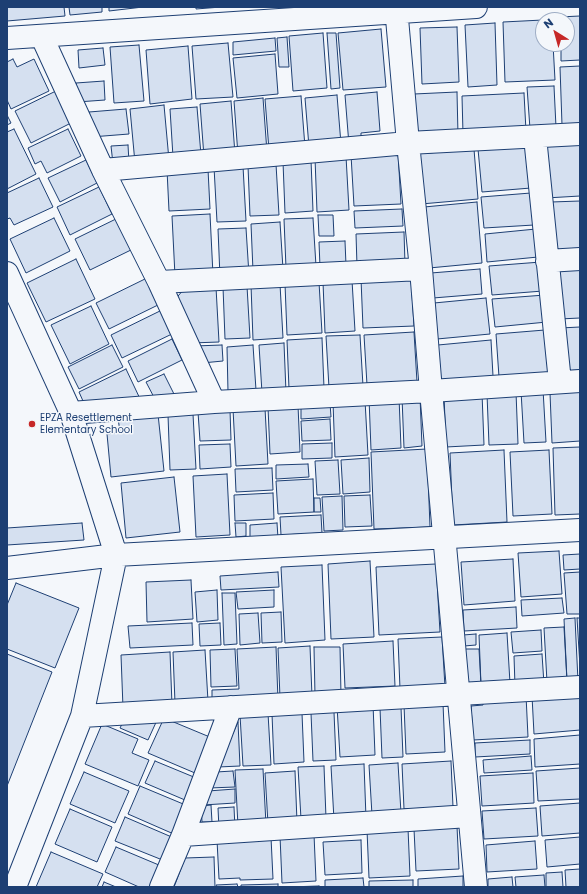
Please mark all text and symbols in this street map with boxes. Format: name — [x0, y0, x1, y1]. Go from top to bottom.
north arrow — [535, 12, 575, 52]
text: N — [540, 14, 557, 32]
place label: EPZA Resettlement Elementary School — [40, 412, 133, 436]
marker: EPZA Resettlement Elementary School — [27, 419, 37, 429]

